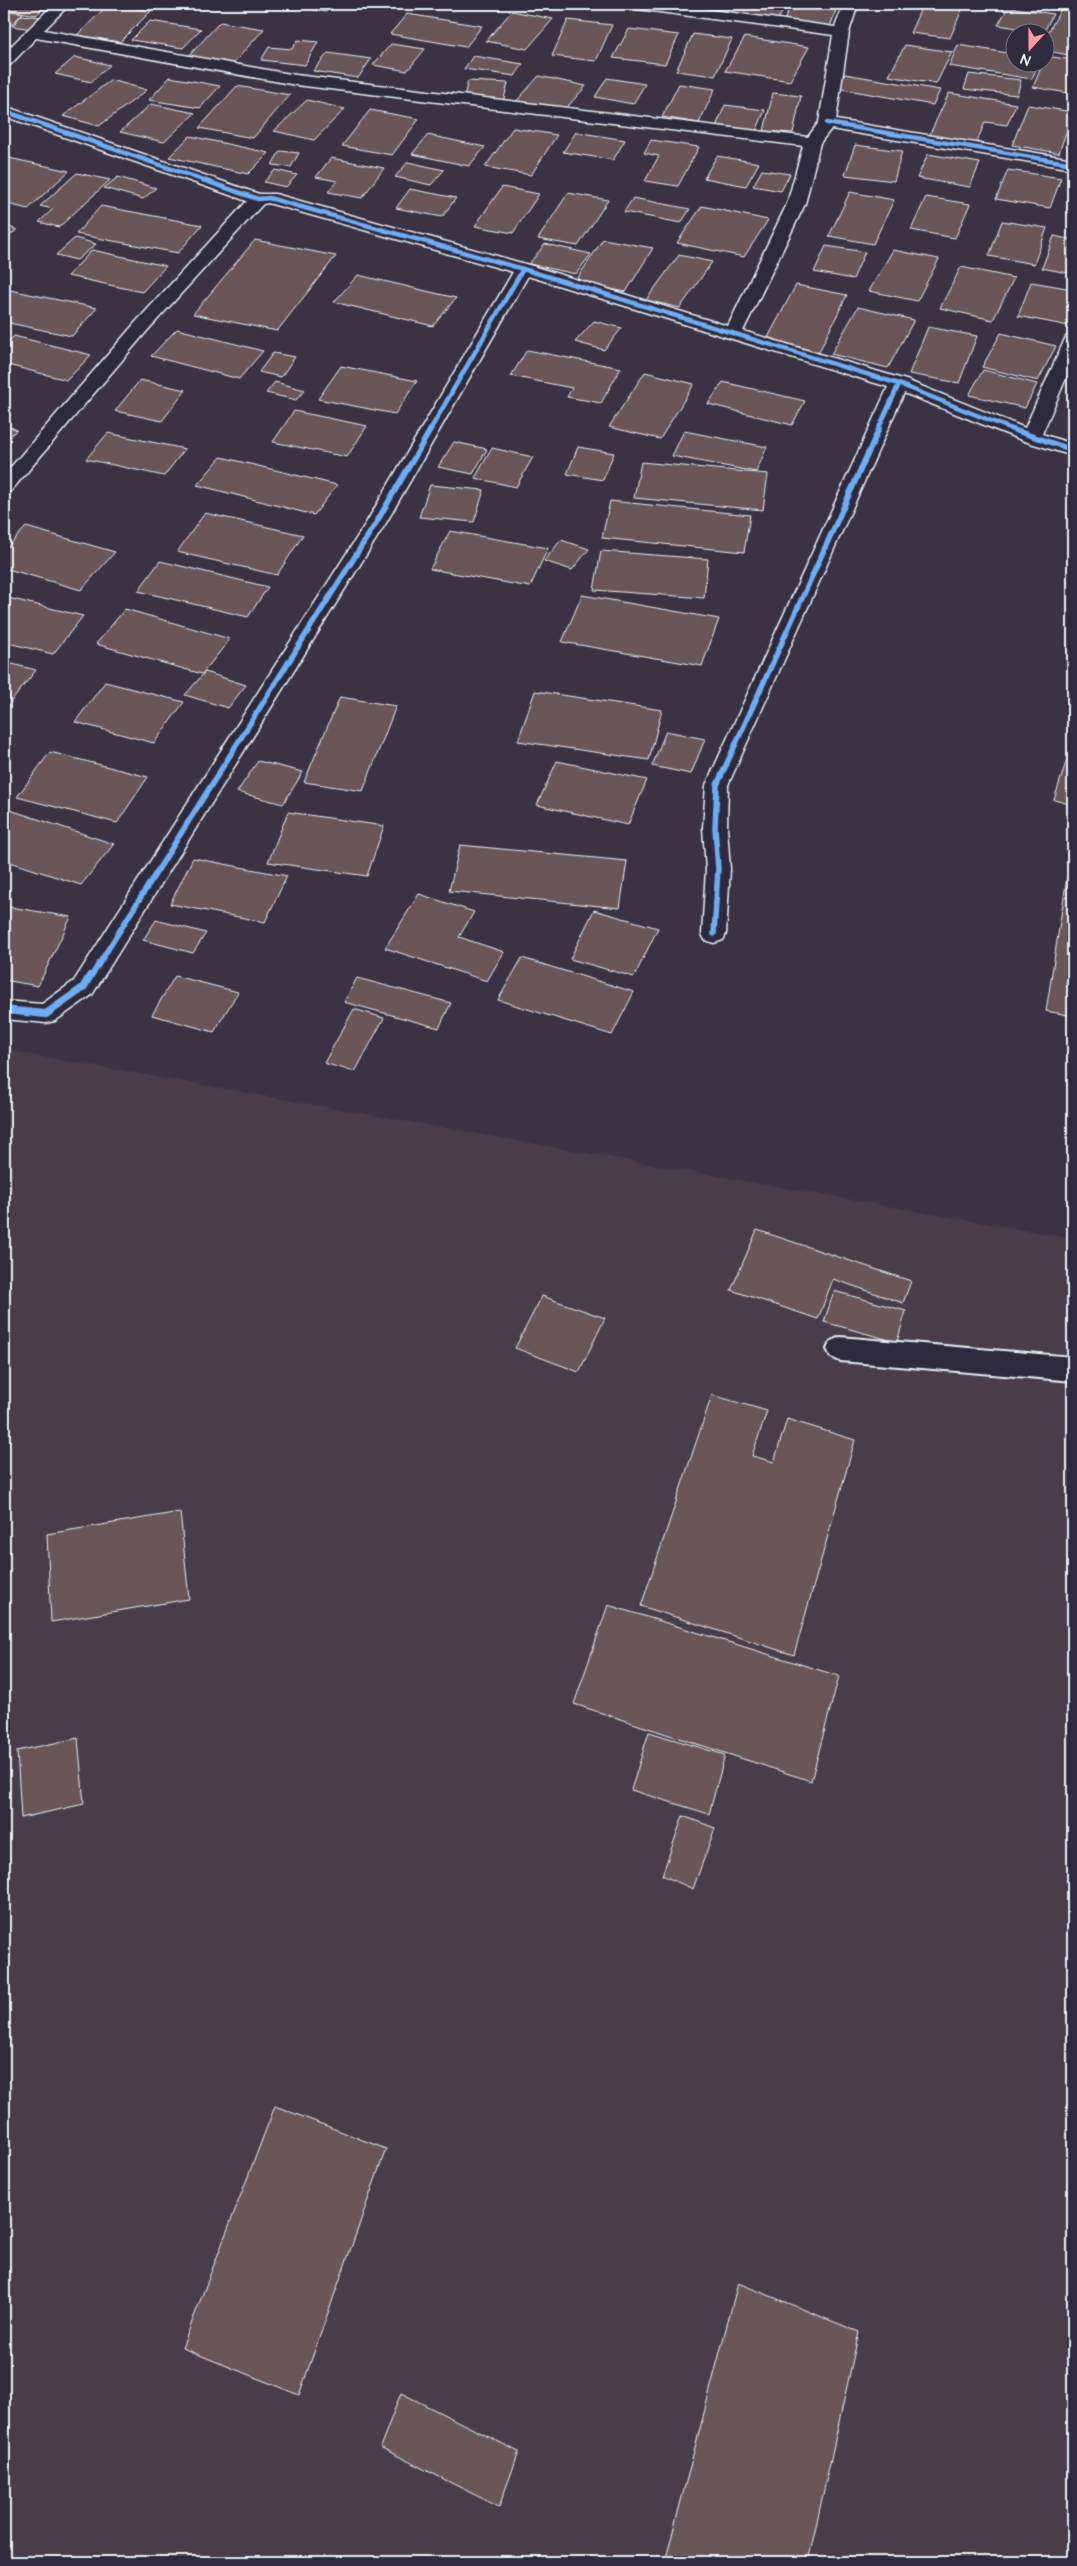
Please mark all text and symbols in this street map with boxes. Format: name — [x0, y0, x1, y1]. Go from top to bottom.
north arrow — [1004, 22, 1054, 72]
text: N — [1018, 48, 1033, 70]

